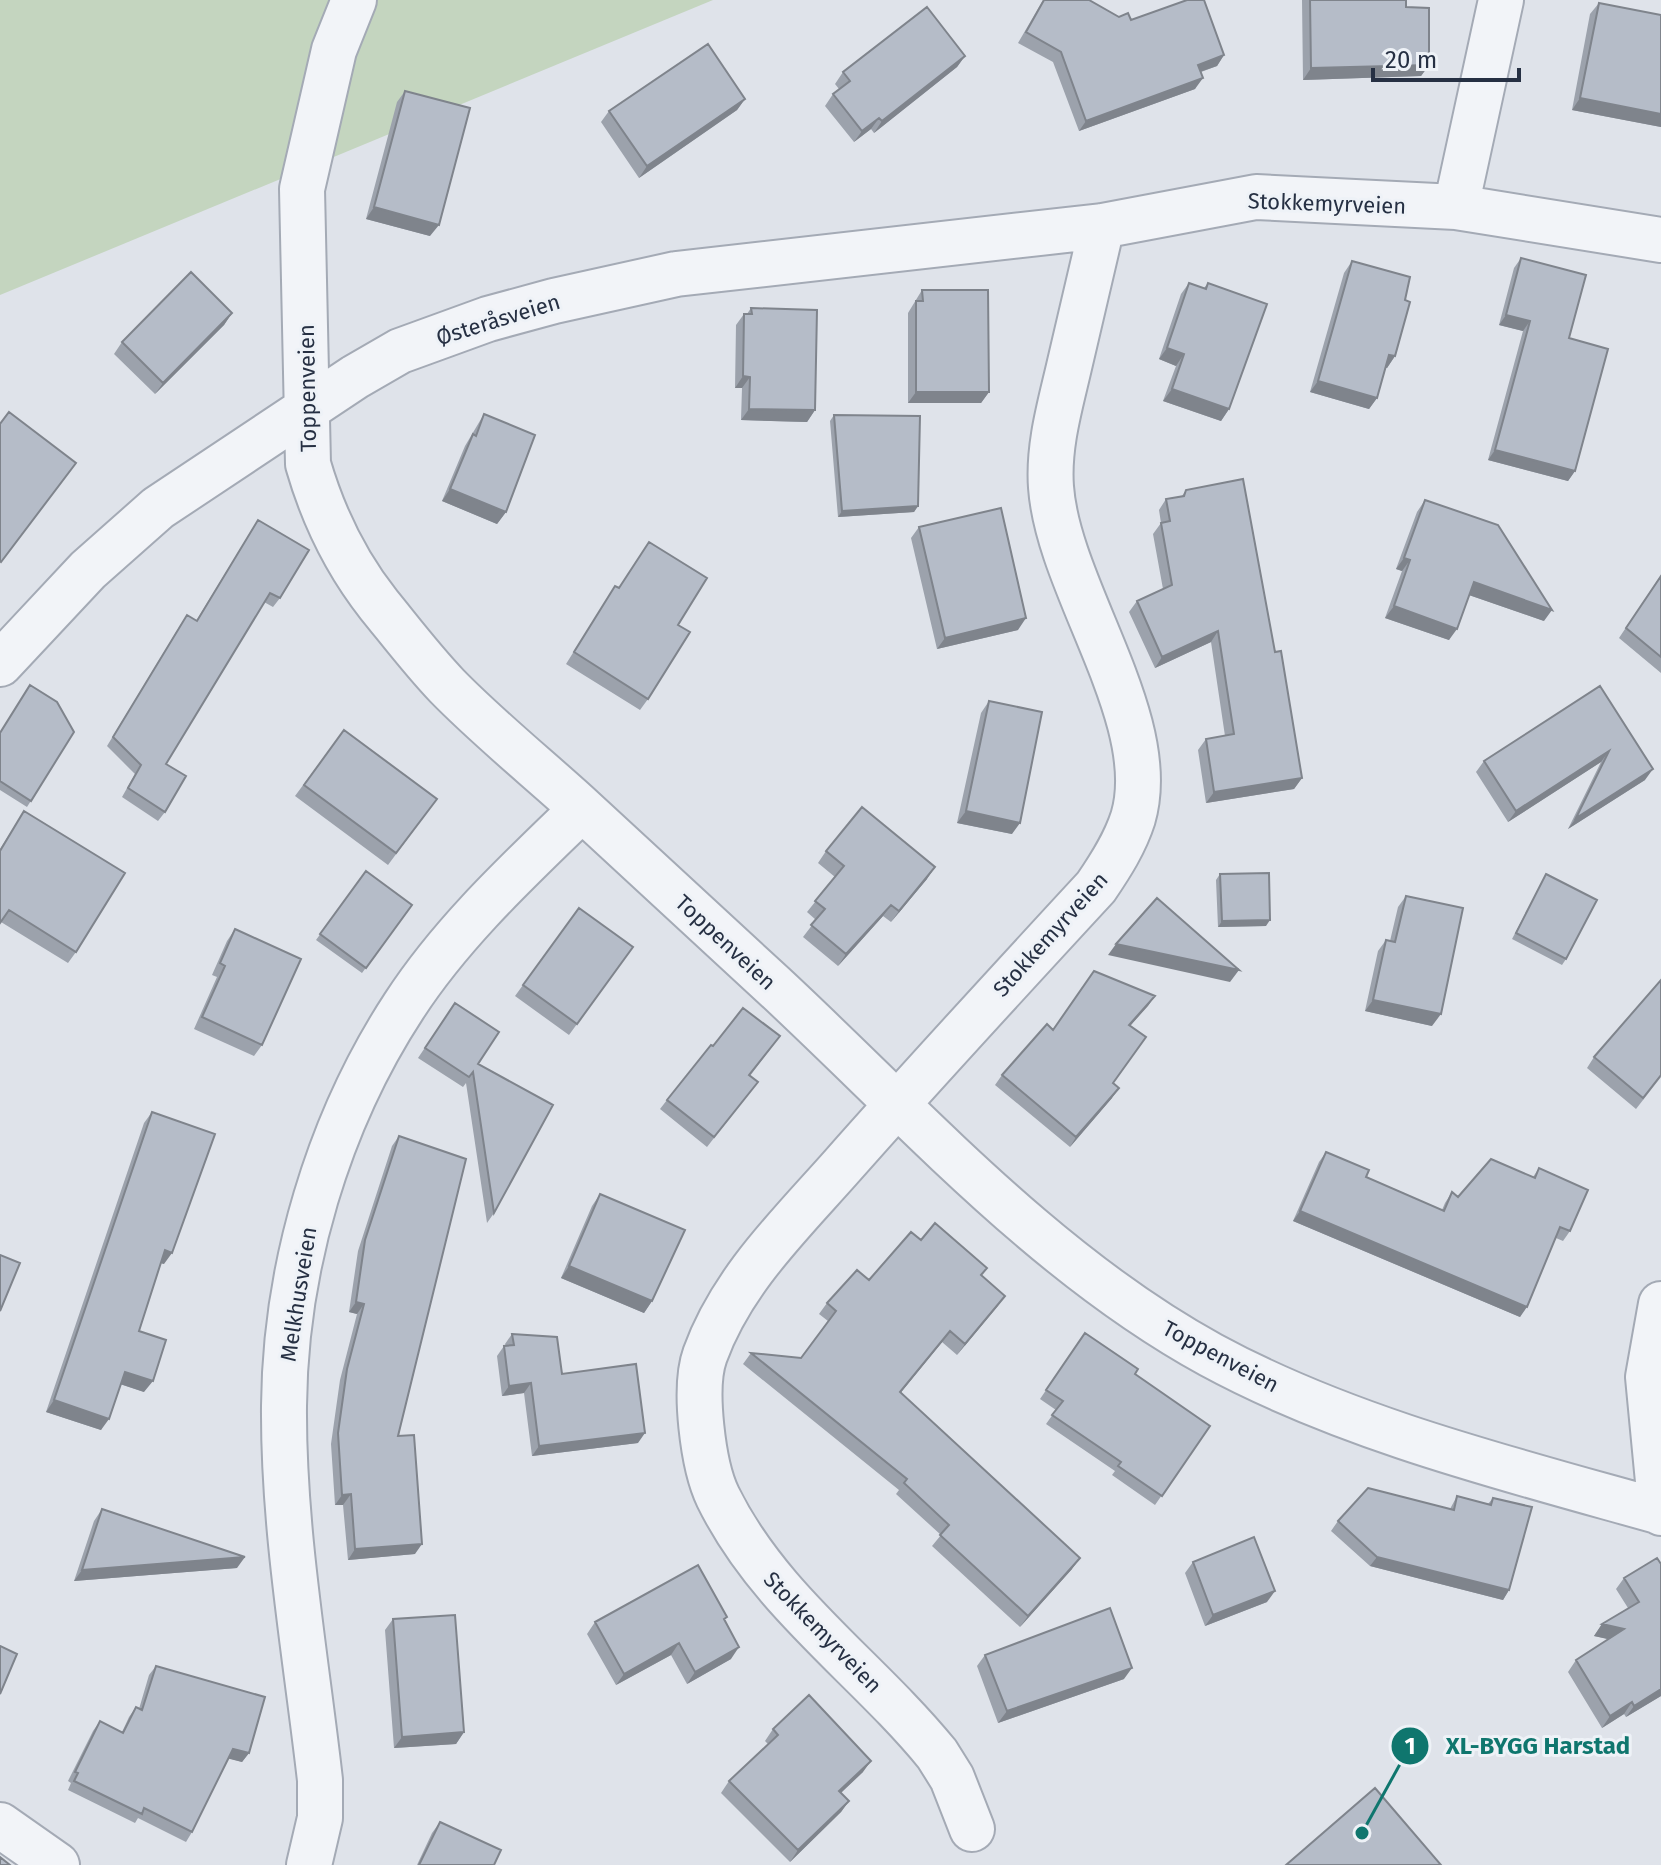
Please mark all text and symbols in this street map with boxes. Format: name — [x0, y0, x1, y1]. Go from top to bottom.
scale bar — [1373, 32, 1519, 82]
text: 20 m — [1385, 46, 1437, 74]
street label: Stokkemyrveien — [1247, 187, 1407, 220]
street label: Østeråsveien — [433, 288, 563, 351]
street label: Toppenveien — [293, 324, 322, 452]
street label: Stokkemyrveien — [987, 866, 1113, 1002]
street label: Toppenveien — [670, 889, 782, 996]
street label: Melkhusveien — [275, 1225, 322, 1363]
street label: Toppenveien — [1158, 1315, 1283, 1398]
street label: Stokkemyrveien — [758, 1566, 887, 1699]
callout: XL-BYGG Harstad — [1390, 1722, 1646, 1770]
text: 1 — [1404, 1732, 1416, 1760]
text: XL-BYGG Harstad — [1445, 1732, 1630, 1760]

